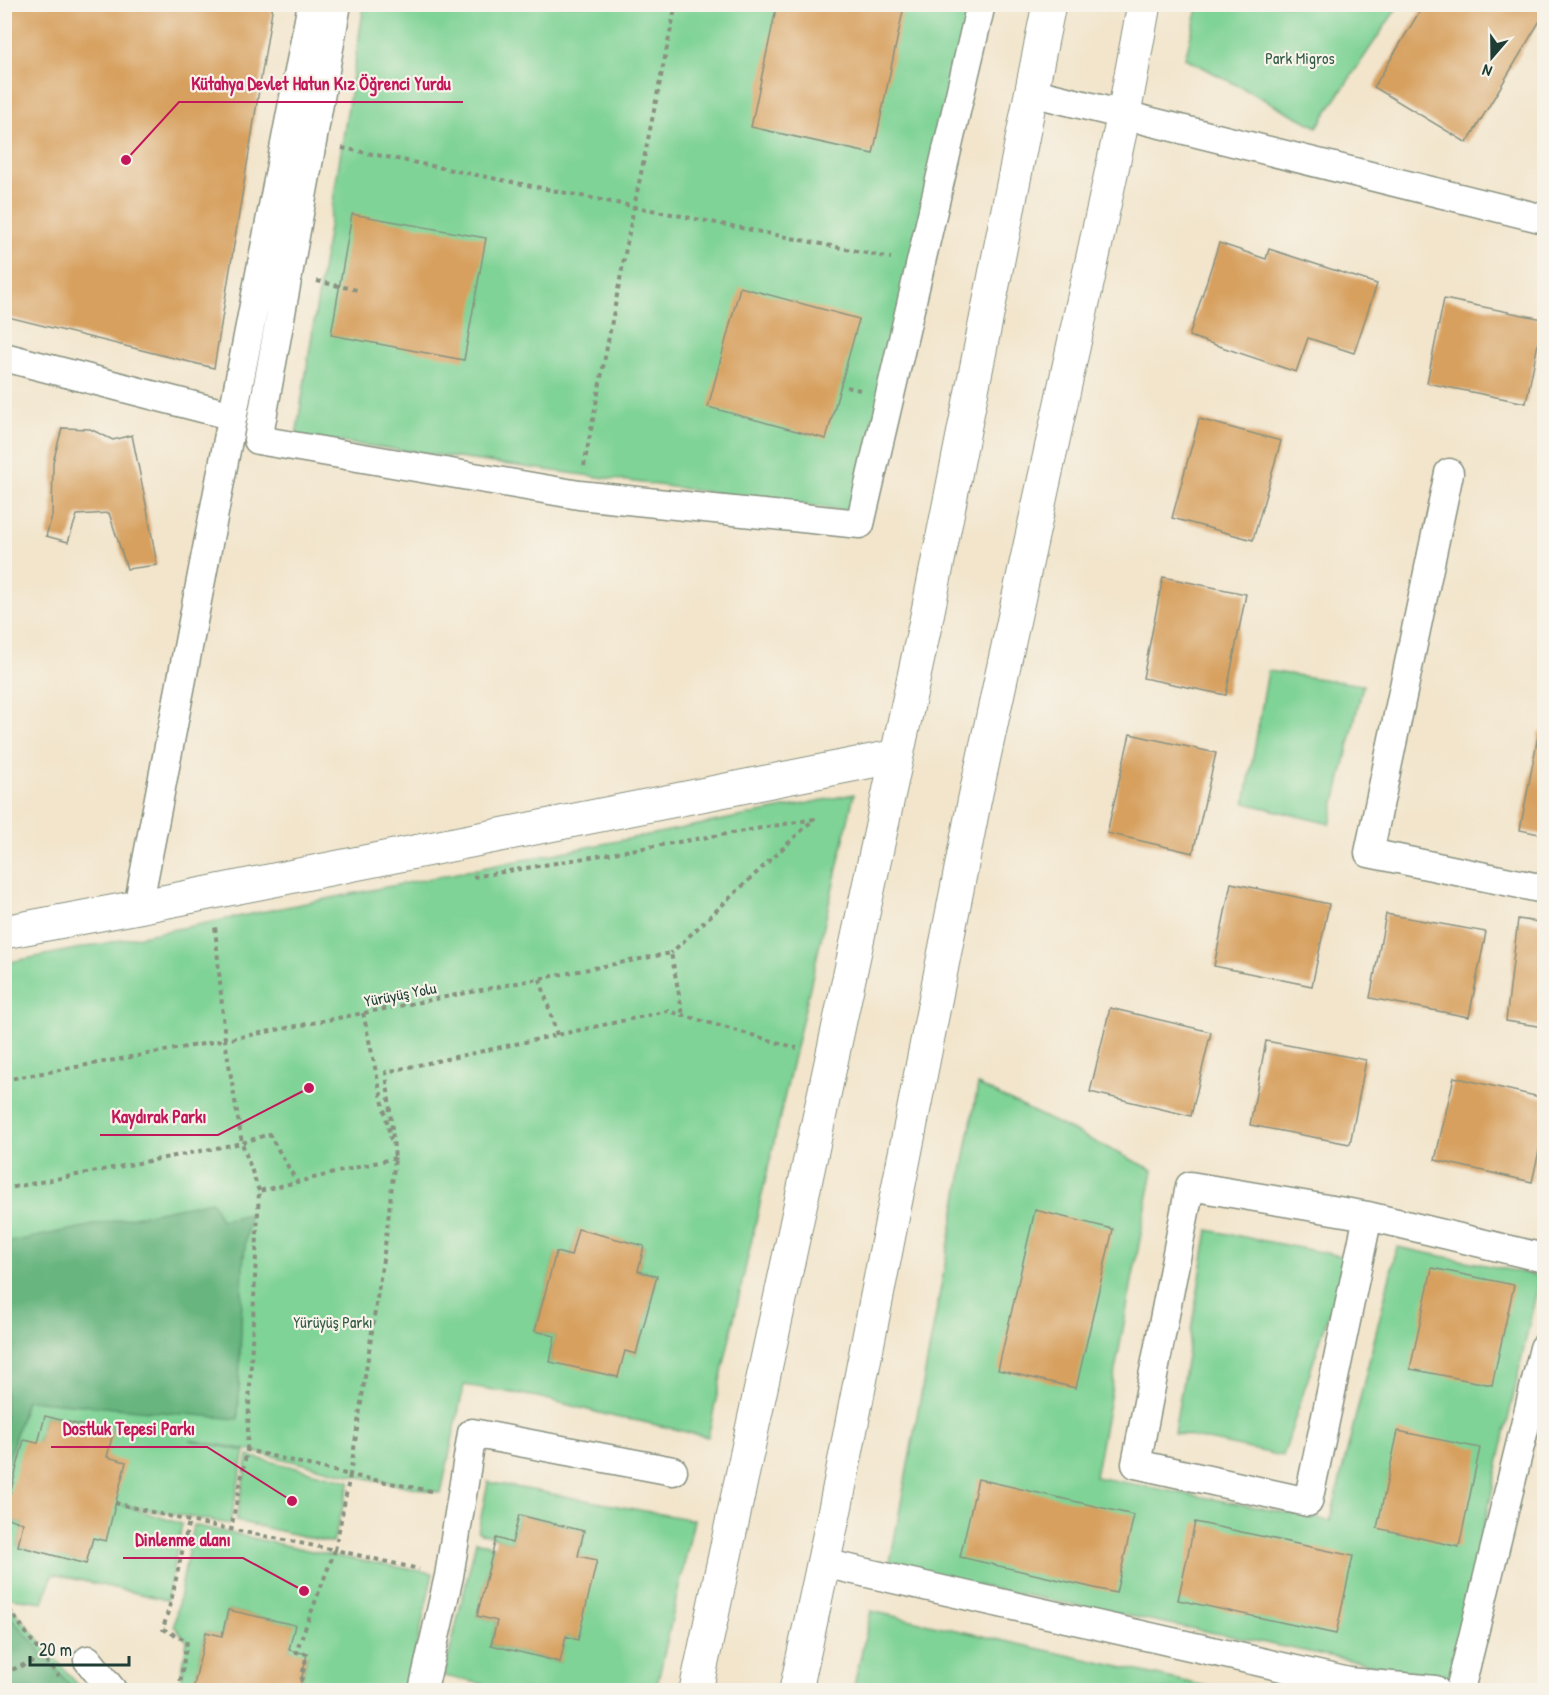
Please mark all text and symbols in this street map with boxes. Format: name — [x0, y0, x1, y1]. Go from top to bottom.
north arrow — [1462, 27, 1522, 87]
park label: Park Migros — [1265, 47, 1335, 69]
text: N — [1479, 59, 1495, 83]
callout: Kütahya Devlet Hatun Kız Öğrenci Yurdu — [179, 66, 463, 102]
text: Kütahya Devlet Hatun Kız Öğrenci Yurdu — [191, 71, 452, 97]
street label: Yürüyüş Yolu — [362, 976, 439, 1012]
callout: Kaydırak Parkı — [100, 1099, 218, 1135]
text: Kaydırak Parkı — [112, 1104, 206, 1130]
park label: Yürüyüş Parkı — [293, 1311, 373, 1333]
callout: Dostluk Tepesi Parkı — [51, 1411, 207, 1447]
text: Dostluk Tepesi Parkı — [63, 1416, 195, 1442]
callout: Dinlenme alanı — [123, 1522, 243, 1558]
text: Dinlenme alanı — [135, 1527, 231, 1552]
scale bar — [30, 1629, 129, 1667]
text: 20 m — [39, 1637, 72, 1662]

